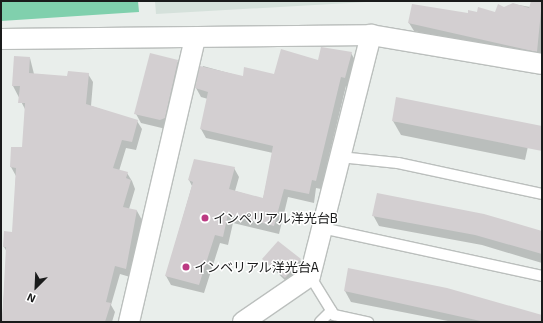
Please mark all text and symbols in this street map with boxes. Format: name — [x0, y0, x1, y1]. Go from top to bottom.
place label: インペリアル洋光台B — [213, 210, 338, 226]
marker: インペリアル洋光台B — [200, 213, 210, 223]
place label: インベリアル洋光台A — [194, 259, 319, 275]
marker: インベリアル洋光台A — [181, 262, 191, 272]
north arrow — [16, 267, 56, 307]
text: N — [25, 291, 37, 306]

